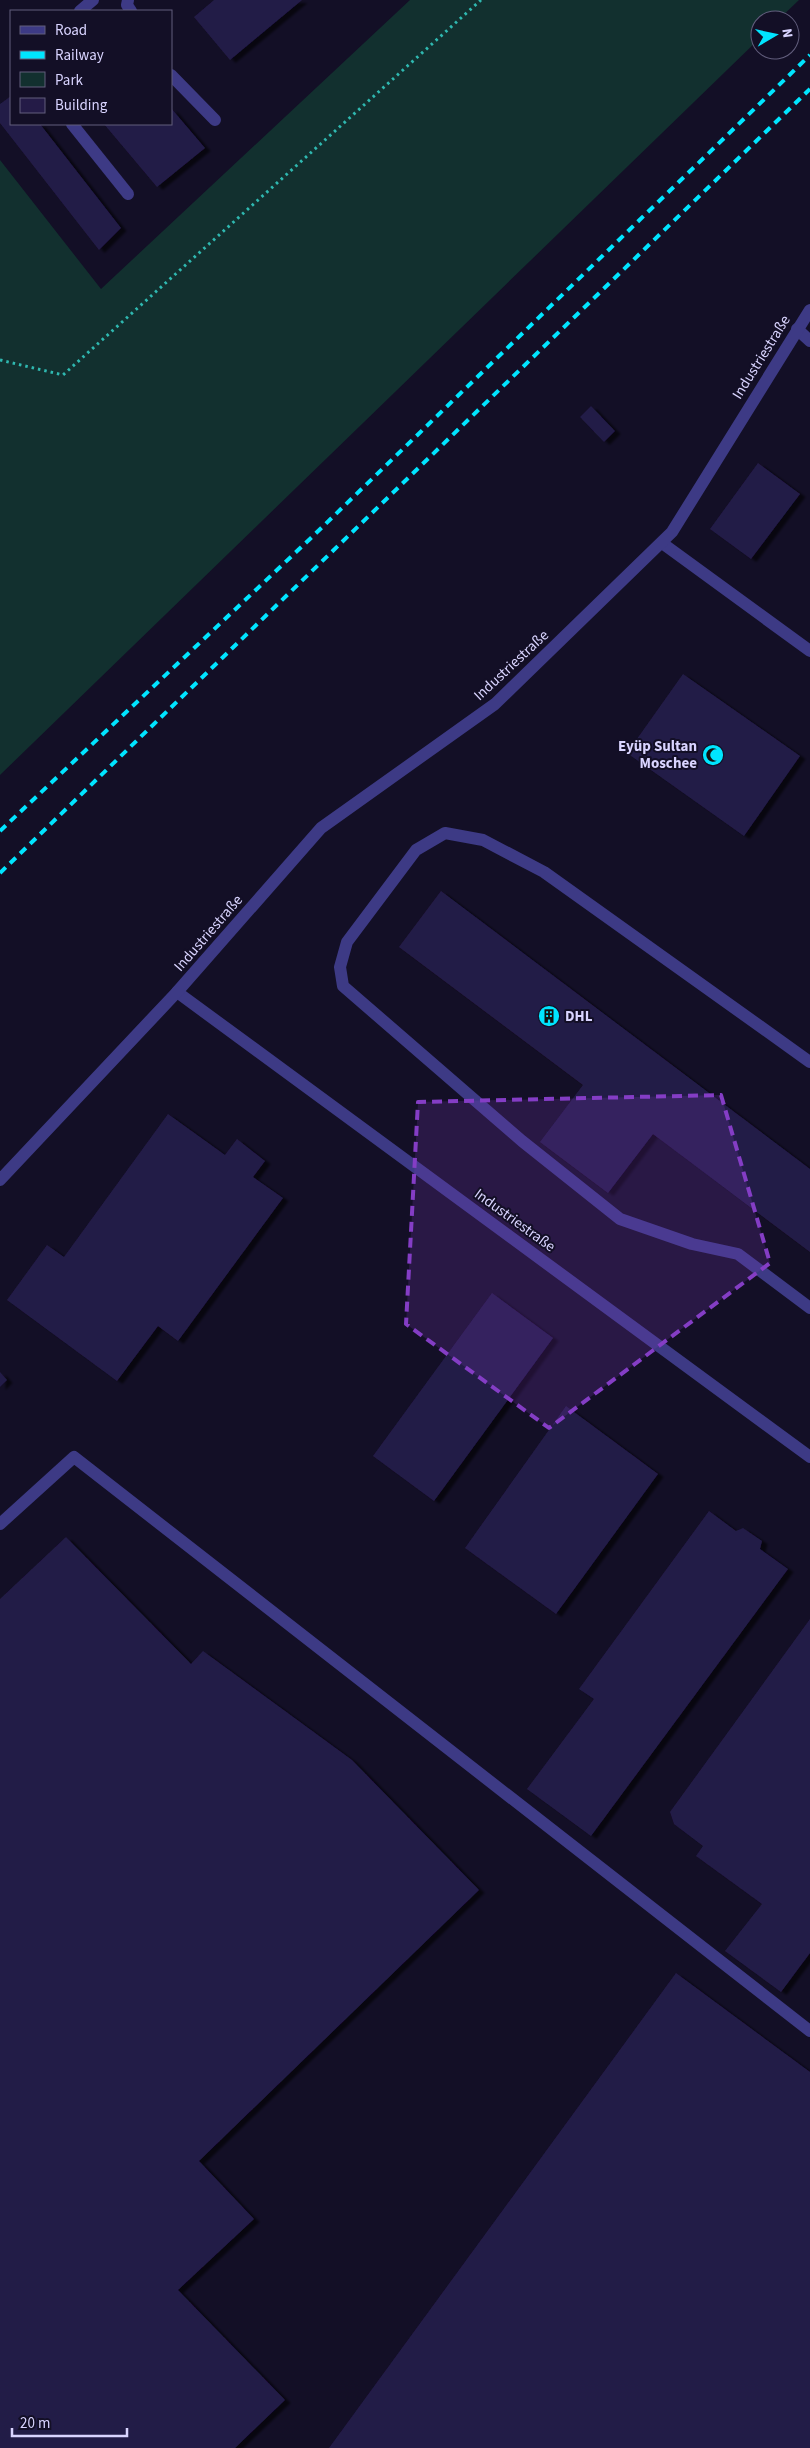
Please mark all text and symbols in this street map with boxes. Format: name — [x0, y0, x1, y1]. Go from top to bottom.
legend — [10, 10, 172, 125]
north arrow — [750, 10, 800, 60]
text: Road — [55, 20, 87, 41]
text: N — [776, 27, 797, 39]
text: Railway — [55, 45, 104, 66]
text: Park — [55, 70, 84, 91]
text: Building — [55, 95, 108, 116]
street label: Industriestraße — [727, 311, 796, 403]
street label: Industriestraße — [469, 625, 553, 706]
place label: Eyüp Sultan Moschee — [618, 736, 697, 774]
mosque icon: Eyüp Sultan Moschee — [701, 743, 725, 767]
street label: Industriestraße — [169, 890, 248, 976]
building icon: DHL — [537, 1004, 561, 1028]
place label: DHL — [565, 1006, 593, 1027]
street label: Industriestraße — [470, 1184, 560, 1257]
scale bar — [12, 2406, 128, 2438]
text: 20 m — [20, 2413, 50, 2434]

